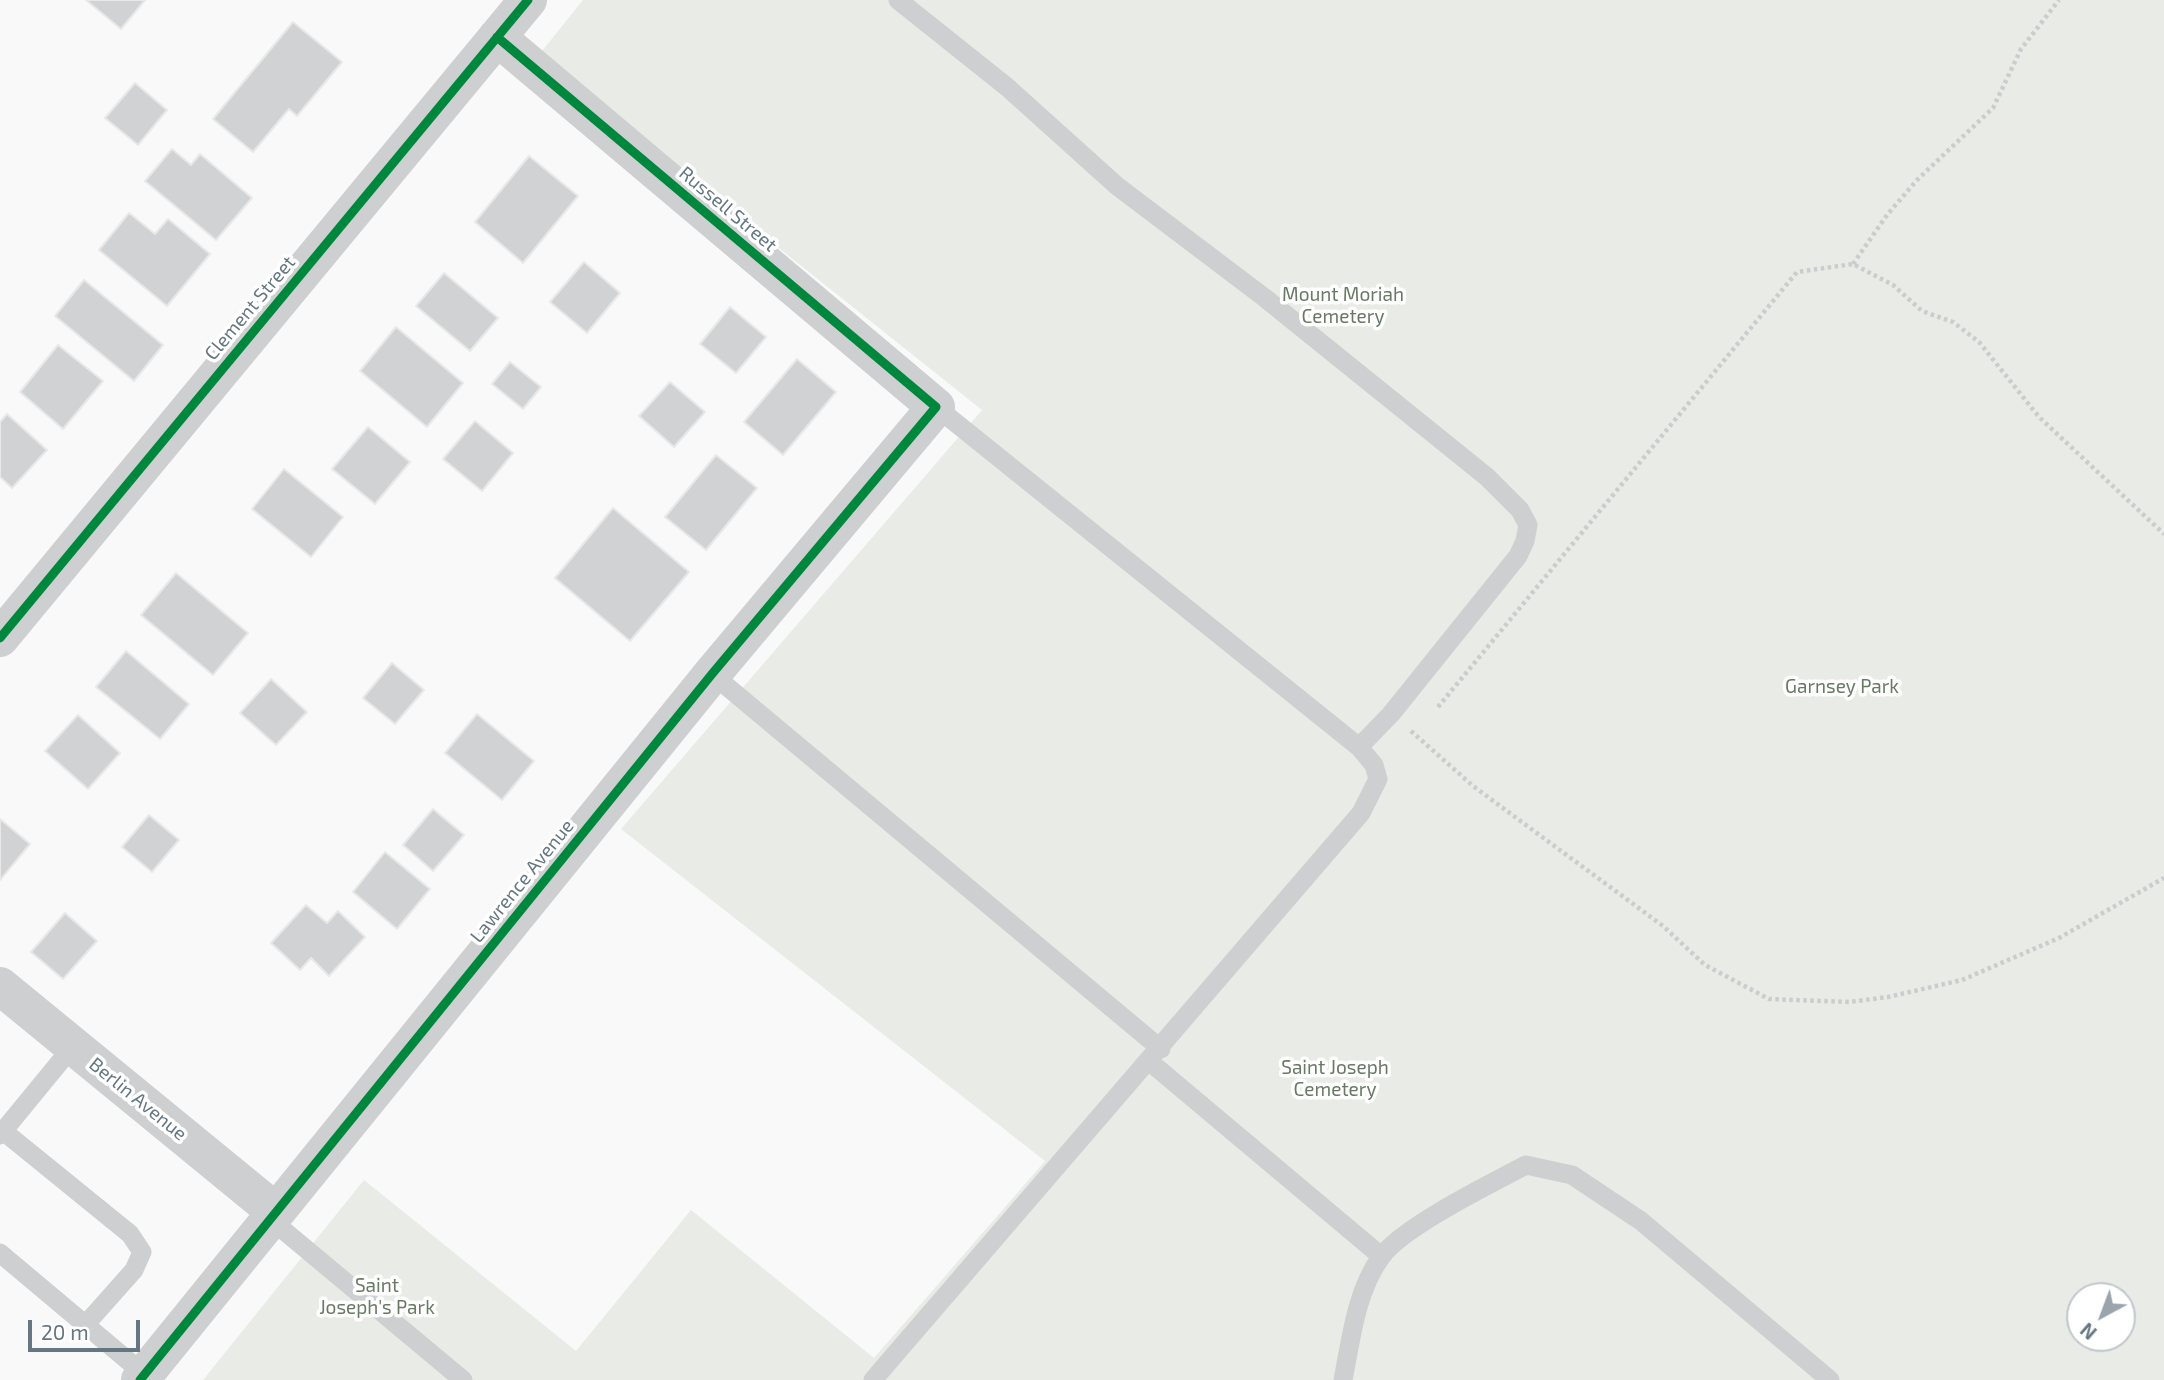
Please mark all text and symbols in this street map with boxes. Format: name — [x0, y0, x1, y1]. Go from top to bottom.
street label: Russell Street — [675, 162, 781, 256]
street label: Clement Street — [200, 251, 300, 365]
park label: Mount Moriah Cemetery — [1282, 284, 1404, 328]
park label: Garnsey Park — [1785, 676, 1899, 698]
street label: Lawrence Avenue — [465, 815, 579, 947]
street label: Berlin Avenue — [85, 1053, 191, 1145]
park label: Saint Joseph Cemetery — [1281, 1057, 1389, 1101]
park label: Saint Joseph's Park — [319, 1275, 435, 1319]
north arrow — [2066, 1282, 2136, 1352]
scale bar — [32, 1306, 144, 1350]
text: 20 m — [41, 1319, 89, 1344]
text: N — [2075, 1319, 2101, 1345]

